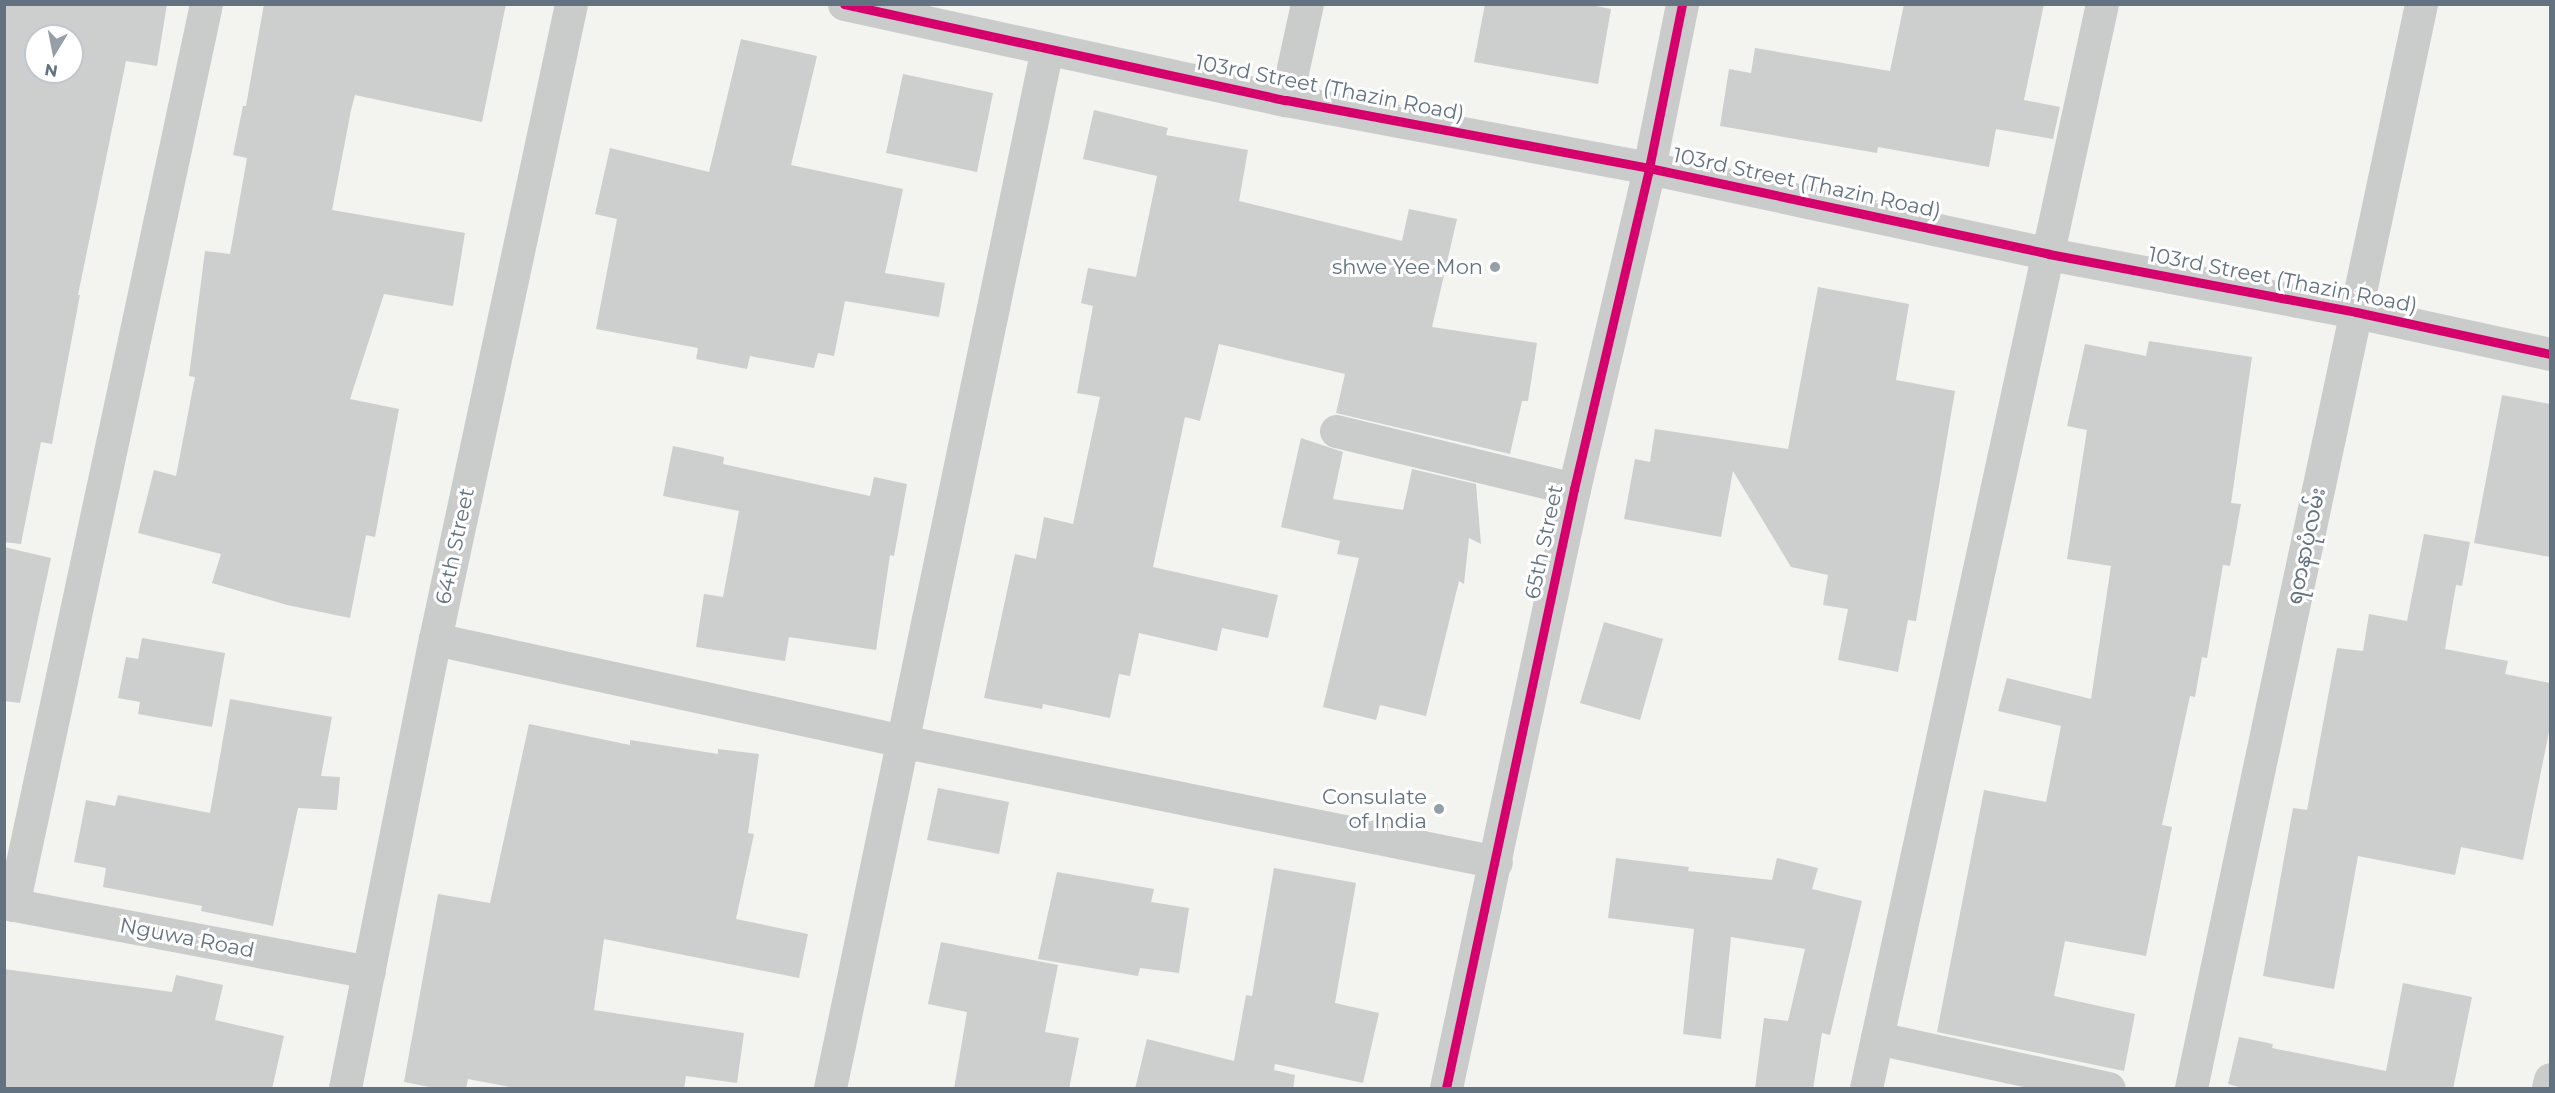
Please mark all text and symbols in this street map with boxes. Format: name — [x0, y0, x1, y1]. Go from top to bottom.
north arrow — [24, 24, 84, 84]
street label: 103rd Street (Thazin Road) — [1194, 50, 1466, 126]
text: N — [43, 60, 59, 81]
street label: 103rd Street (Thazin Road) — [1671, 142, 1943, 224]
street label: 103rd Street (Thazin Road) — [2147, 242, 2419, 318]
place label: shwe Yee Mon — [1332, 254, 1483, 280]
marker: shwe Yee Mon — [1488, 260, 1502, 274]
street label: 65th Street — [1520, 482, 1568, 602]
street label: 64th Street — [430, 485, 480, 607]
street label: ရတနာပုံလမ်း — [2281, 485, 2331, 607]
place label: Consulate of India — [1322, 784, 1427, 834]
marker: Consulate of India — [1432, 802, 1446, 816]
street label: Nguwa Road — [118, 913, 256, 963]

